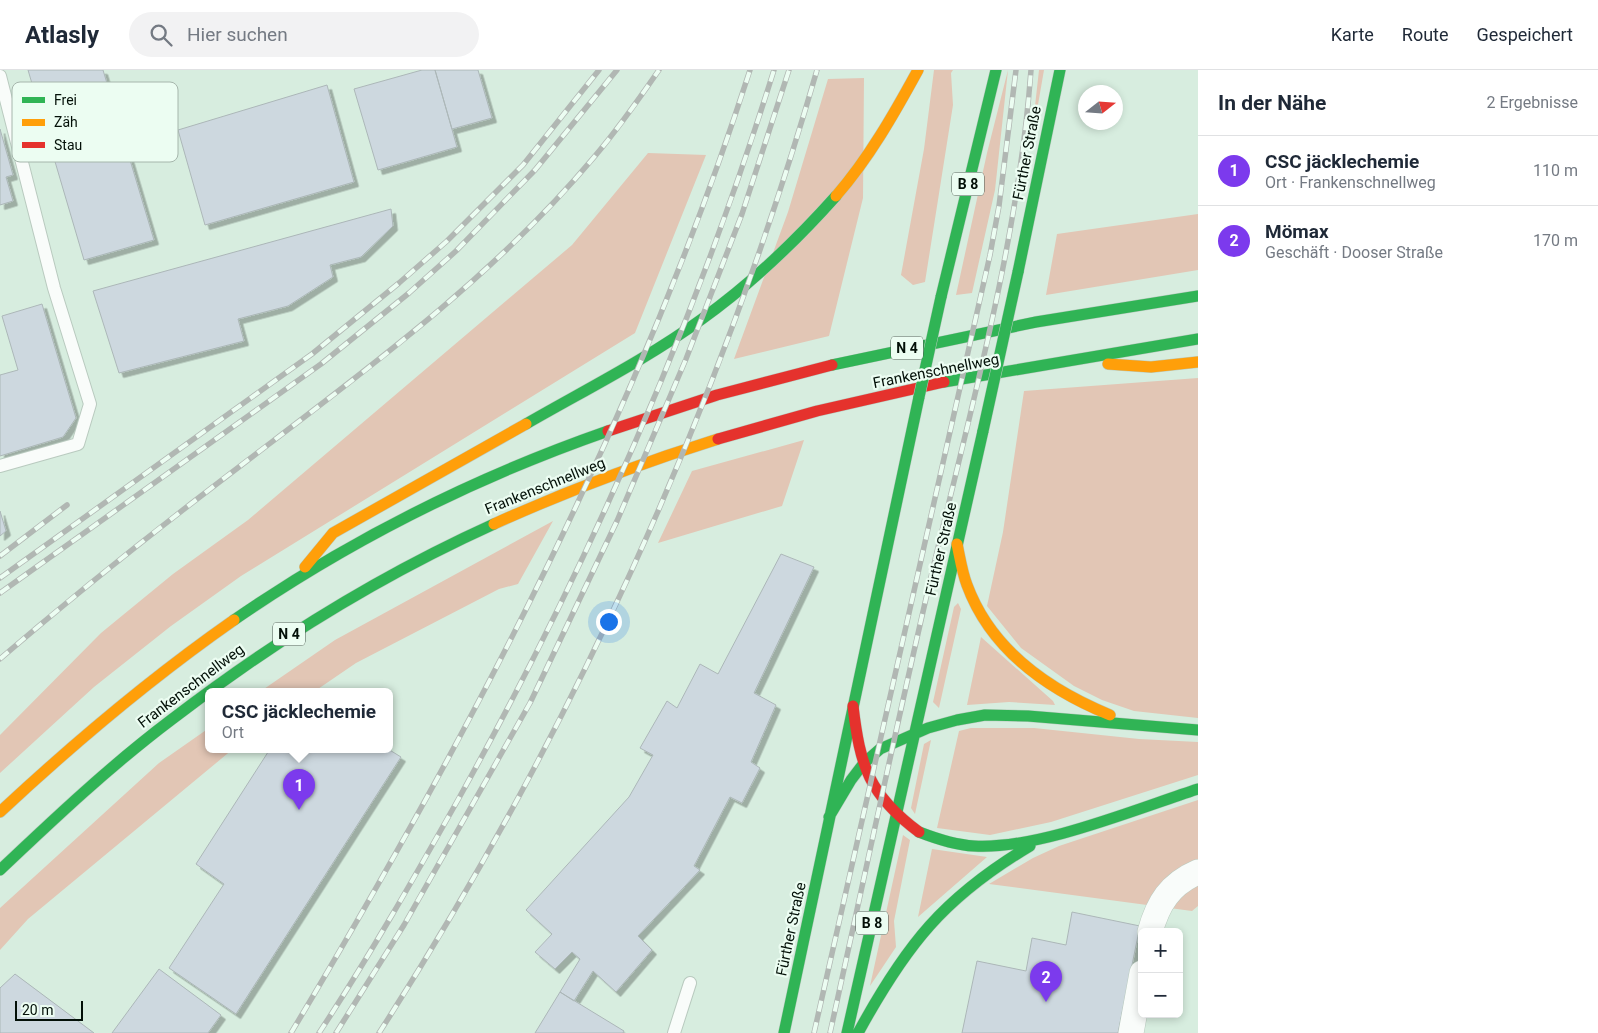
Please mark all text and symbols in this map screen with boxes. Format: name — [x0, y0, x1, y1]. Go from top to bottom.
search box — [129, 12, 479, 57]
text: Atlasly — [25, 21, 99, 49]
icon: search — [147, 21, 175, 49]
text: Hier suchen — [187, 23, 288, 46]
text: Karte — [1331, 24, 1374, 45]
text: Route — [1402, 24, 1449, 45]
text: Gespeichert — [1477, 24, 1573, 45]
legend — [12, 82, 178, 162]
north arrow — [1078, 85, 1123, 130]
text: In der Nähe — [1218, 91, 1326, 115]
text: Frei — [54, 92, 77, 108]
text: 2 Ergebnisse — [1486, 93, 1578, 112]
street label: Fürther Straße — [1009, 104, 1045, 202]
text: Zäh — [54, 114, 78, 130]
text: Stau — [54, 137, 82, 153]
text: CSC jäcklechemie — [1265, 150, 1419, 173]
text: 1 — [1229, 161, 1239, 180]
text: 110 m — [1533, 161, 1578, 180]
road number: B 8 — [952, 172, 984, 196]
text: Ort · Frankenschnellweg — [1265, 173, 1436, 192]
text: Mömax — [1265, 220, 1329, 243]
text: 2 — [1229, 231, 1239, 250]
text: 170 m — [1533, 231, 1578, 250]
text: Geschäft · Dooser Straße — [1265, 243, 1443, 262]
road number: N 4 — [891, 336, 923, 360]
street label: Frankenschnellweg — [871, 350, 1001, 392]
street label: Frankenschnellweg — [482, 454, 608, 518]
street label: Fürther Straße — [921, 500, 961, 598]
your location — [596, 609, 622, 635]
road number: N 4 — [273, 622, 305, 646]
street label: Frankenschnellweg — [134, 640, 248, 732]
popup — [205, 688, 393, 753]
text: CSC jäcklechemie — [222, 700, 376, 723]
text: Ort — [222, 723, 244, 742]
pin: 1 — [283, 769, 315, 810]
street label: Fürther Straße — [772, 880, 810, 978]
road number: B 8 — [856, 911, 888, 934]
map controls — [1138, 928, 1183, 1018]
button: + — [1138, 928, 1183, 973]
pin: 2 — [1030, 961, 1062, 1002]
button: − — [1138, 973, 1183, 1018]
scale bar — [15, 998, 82, 1021]
text: 20 m — [22, 1002, 54, 1018]

